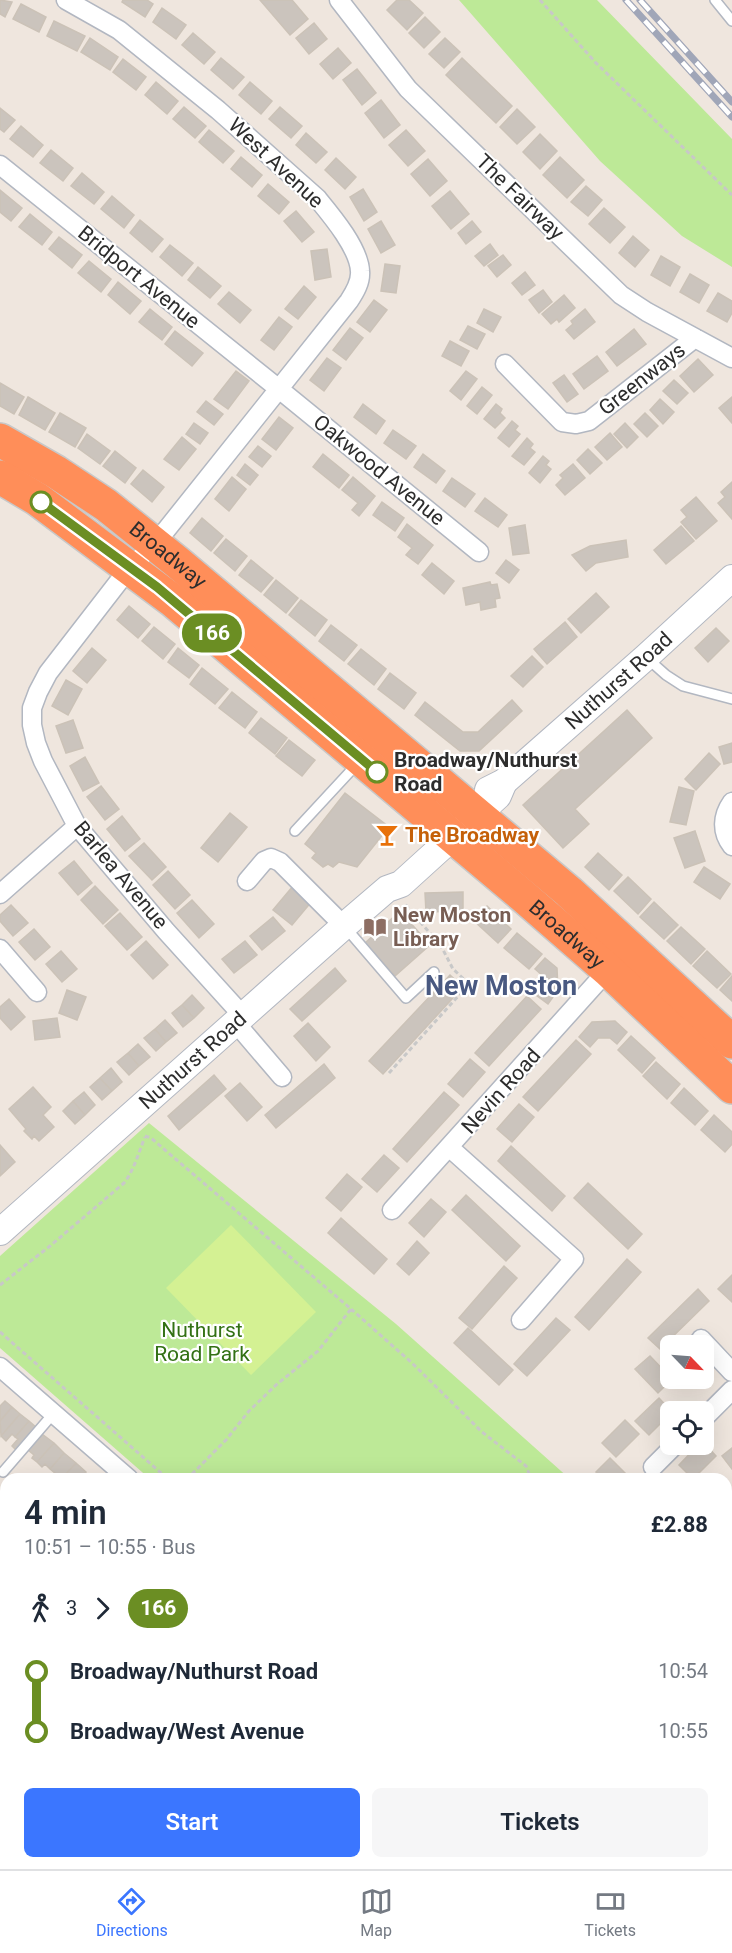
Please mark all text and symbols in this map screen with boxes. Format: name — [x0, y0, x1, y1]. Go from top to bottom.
street label: West Avenue — [224, 113, 328, 213]
street label: The Fairway — [471, 149, 569, 245]
street label: Bridport Avenue — [73, 221, 205, 333]
street label: Greenways — [594, 338, 690, 420]
street label: Oakwood Avenue — [309, 410, 449, 530]
unlabelled marker — [30, 491, 52, 513]
street label: Broadway — [125, 517, 211, 594]
line badge: 166 — [178, 614, 246, 652]
text: 166 — [194, 621, 230, 645]
street label: Nuthurst Road — [560, 627, 677, 734]
place label: Broadway/Nuthurst Road — [394, 748, 577, 796]
marker: Broadway/Nuthurst Road — [366, 761, 388, 783]
street label: Barlea Avenue — [69, 816, 173, 934]
bar icon: The Broadway — [374, 822, 400, 848]
place label: The Broadway — [405, 823, 540, 847]
street label: Broadway — [524, 895, 610, 974]
place label: New Moston Library — [393, 903, 511, 951]
library icon: New Moston Library — [362, 914, 388, 940]
district label: New Moston — [425, 970, 577, 1002]
street label: Nuthurst Road — [134, 1007, 251, 1114]
street label: Nevin Road — [457, 1043, 545, 1139]
park label: Nuthurst Road Park — [154, 1318, 250, 1366]
north arrow — [660, 1335, 714, 1389]
map controls — [660, 1335, 714, 1455]
button: locate — [660, 1401, 714, 1455]
text: 4 min — [24, 1493, 107, 1532]
text: £2.88 — [651, 1512, 708, 1537]
text: 10:51 – 10:55 · Bus — [24, 1535, 196, 1559]
icon: walk — [24, 1592, 57, 1625]
icon: forward — [86, 1592, 119, 1625]
text: 3 — [66, 1596, 77, 1620]
text: 166 — [140, 1596, 176, 1620]
text: Broadway/Nuthurst Road — [70, 1659, 318, 1684]
text: 10:54 — [658, 1659, 708, 1683]
text: Broadway/West Avenue — [70, 1719, 304, 1744]
text: 10:55 — [658, 1719, 708, 1743]
button: Start — [24, 1788, 360, 1857]
button: Tickets — [372, 1788, 708, 1857]
tab: Directions — [96, 1885, 168, 1940]
tab: Map — [360, 1885, 393, 1940]
tab: Tickets — [584, 1885, 636, 1940]

